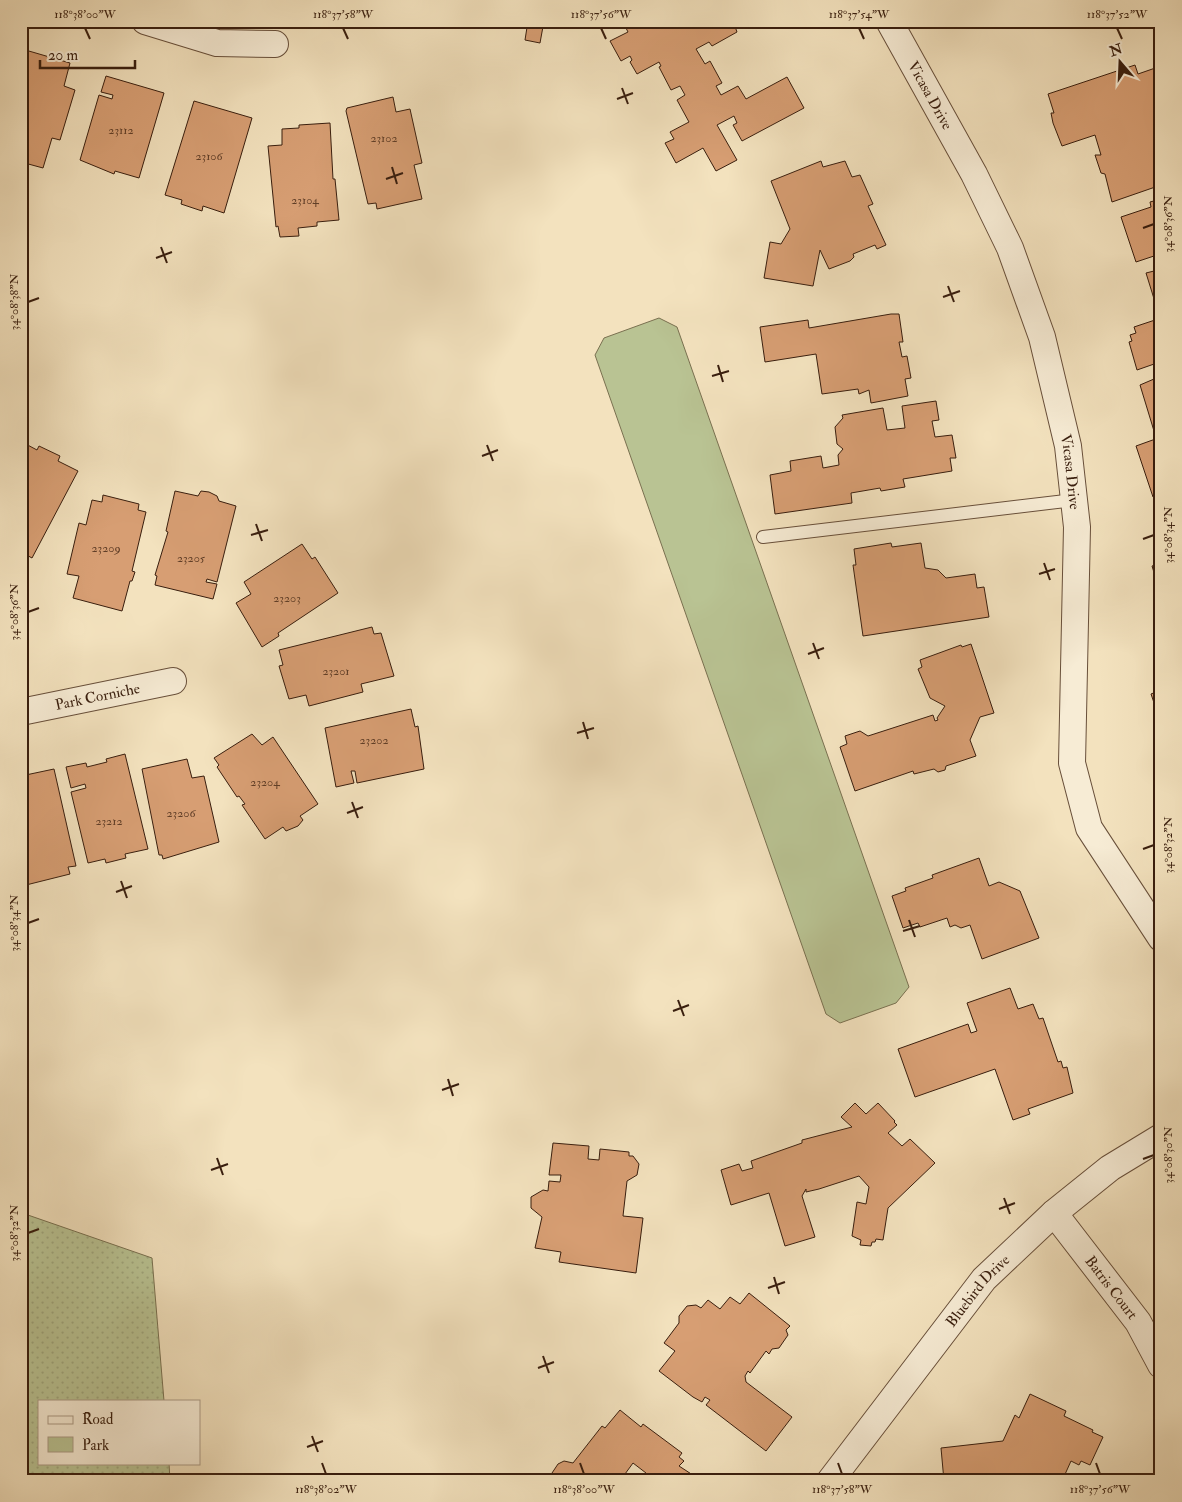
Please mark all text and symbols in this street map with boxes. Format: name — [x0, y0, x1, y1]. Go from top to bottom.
text: 118°38'00"W — [54, 7, 117, 22]
text: 118°37'58"W — [313, 7, 374, 22]
text: 118°37'56"W — [571, 7, 632, 22]
text: 118°37'54"W — [829, 7, 890, 22]
text: 118°37'52"W — [1087, 7, 1148, 22]
scale bar — [40, 38, 135, 70]
north arrow — [1094, 38, 1144, 88]
text: N — [1106, 40, 1125, 61]
text: 20 m — [48, 46, 78, 65]
street label: Vicasa Drive — [903, 58, 957, 133]
house number: 23112 — [108, 123, 134, 138]
house number: 23102 — [370, 131, 398, 146]
house number: 23106 — [195, 149, 223, 164]
house number: 23104 — [291, 193, 319, 208]
text: 34°08'36"N — [1161, 195, 1176, 252]
text: 34°08'38"N — [7, 274, 22, 330]
street label: Vicasa Drive — [1056, 432, 1084, 511]
text: 34°08'34"N — [1161, 506, 1176, 564]
house number: 23209 — [91, 541, 121, 556]
house number: 23205 — [177, 551, 206, 566]
text: 34°08'36"N — [7, 583, 22, 640]
house number: 23203 — [273, 591, 301, 606]
house number: 23201 — [322, 664, 350, 679]
street label: Park Corniche — [53, 679, 142, 715]
house number: 23202 — [359, 733, 389, 748]
house number: 23204 — [250, 775, 280, 790]
house number: 23206 — [167, 806, 196, 821]
house number: 23212 — [95, 814, 123, 829]
text: 34°08'32"N — [1161, 816, 1176, 873]
text: 34°08'34"N — [7, 894, 22, 952]
text: 34°08'30"N — [1161, 1126, 1176, 1183]
text: 34°08'32"N — [7, 1204, 22, 1261]
street label: Bluebird Drive — [942, 1251, 1014, 1331]
street label: Batris Court — [1080, 1252, 1142, 1323]
legend — [38, 1400, 200, 1464]
text: Road — [82, 1410, 114, 1429]
text: Park — [82, 1436, 109, 1455]
text: 118°38'02"W — [295, 1482, 358, 1497]
text: 118°38'00"W — [553, 1482, 616, 1497]
text: 118°37'58"W — [812, 1482, 873, 1497]
text: 118°37'56"W — [1070, 1482, 1131, 1497]

